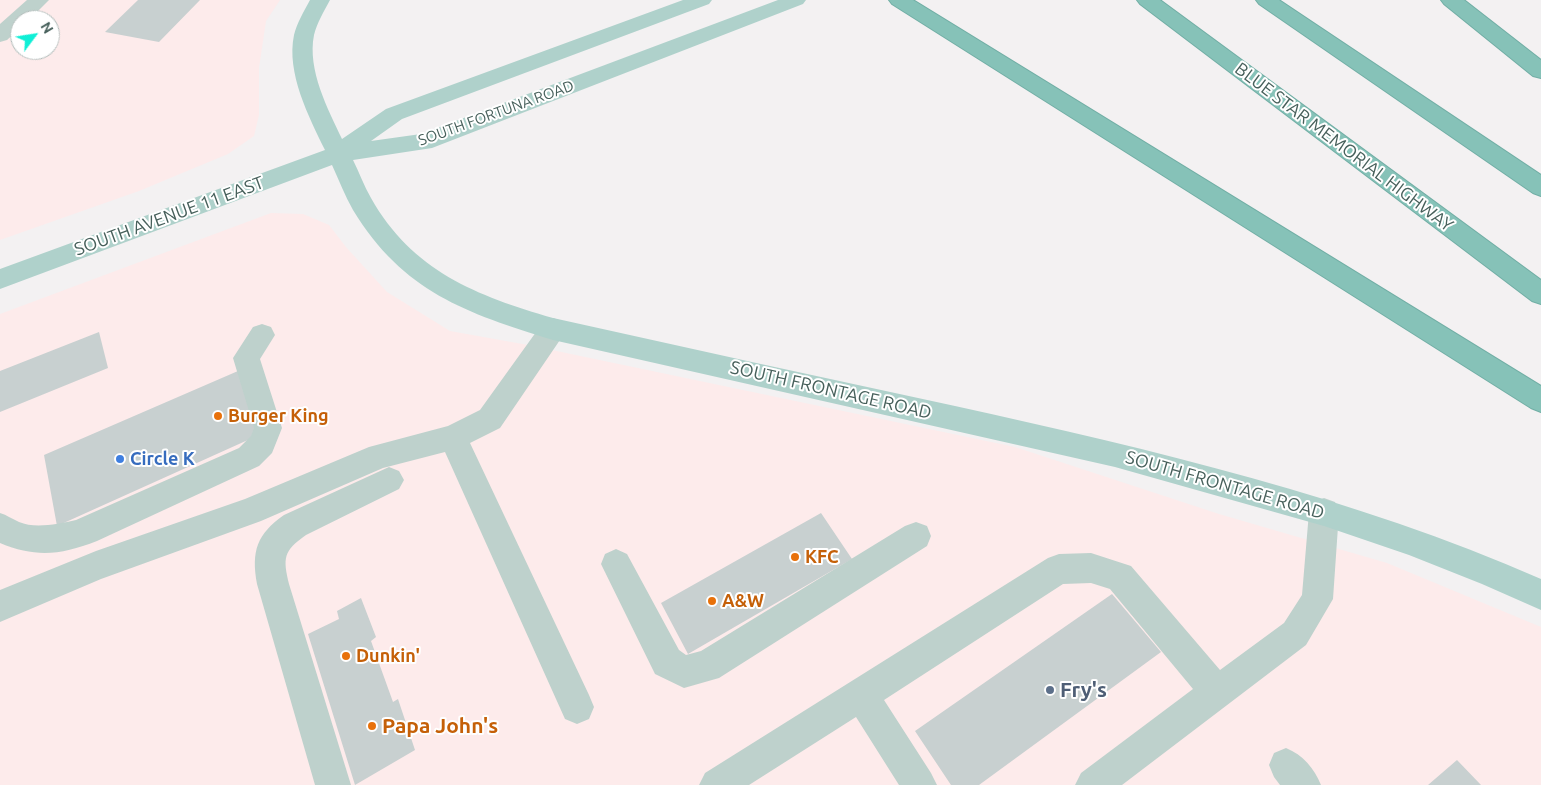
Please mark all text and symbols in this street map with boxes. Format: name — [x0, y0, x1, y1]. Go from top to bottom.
north arrow — [10, 10, 60, 60]
text: N — [37, 19, 57, 36]
street label: BLUE STAR MEMORIAL HIGHWAY — [1231, 58, 1457, 236]
street label: SOUTH FORTUNA ROAD — [416, 76, 576, 150]
street label: SOUTH AVENUE 11 EAST — [71, 172, 267, 260]
street label: SOUTH FRONTAGE ROAD — [728, 356, 934, 424]
place label: Burger King — [228, 405, 329, 427]
marker: Burger King — [212, 410, 224, 422]
street label: SOUTH FRONTAGE ROAD — [1123, 446, 1327, 524]
place label: Circle K — [130, 448, 195, 470]
marker: Circle K — [114, 453, 126, 465]
place label: KFC — [805, 546, 838, 568]
marker: KFC — [789, 551, 801, 563]
place label: A&W — [722, 590, 764, 612]
marker: A&W — [706, 595, 718, 607]
place label: Dunkin' — [356, 645, 420, 667]
marker: Dunkin' — [340, 650, 352, 662]
place label: Fry's — [1060, 677, 1107, 703]
marker: Fry's — [1044, 684, 1056, 696]
place label: Papa John's — [382, 713, 498, 739]
marker: Papa John's — [366, 720, 378, 732]

